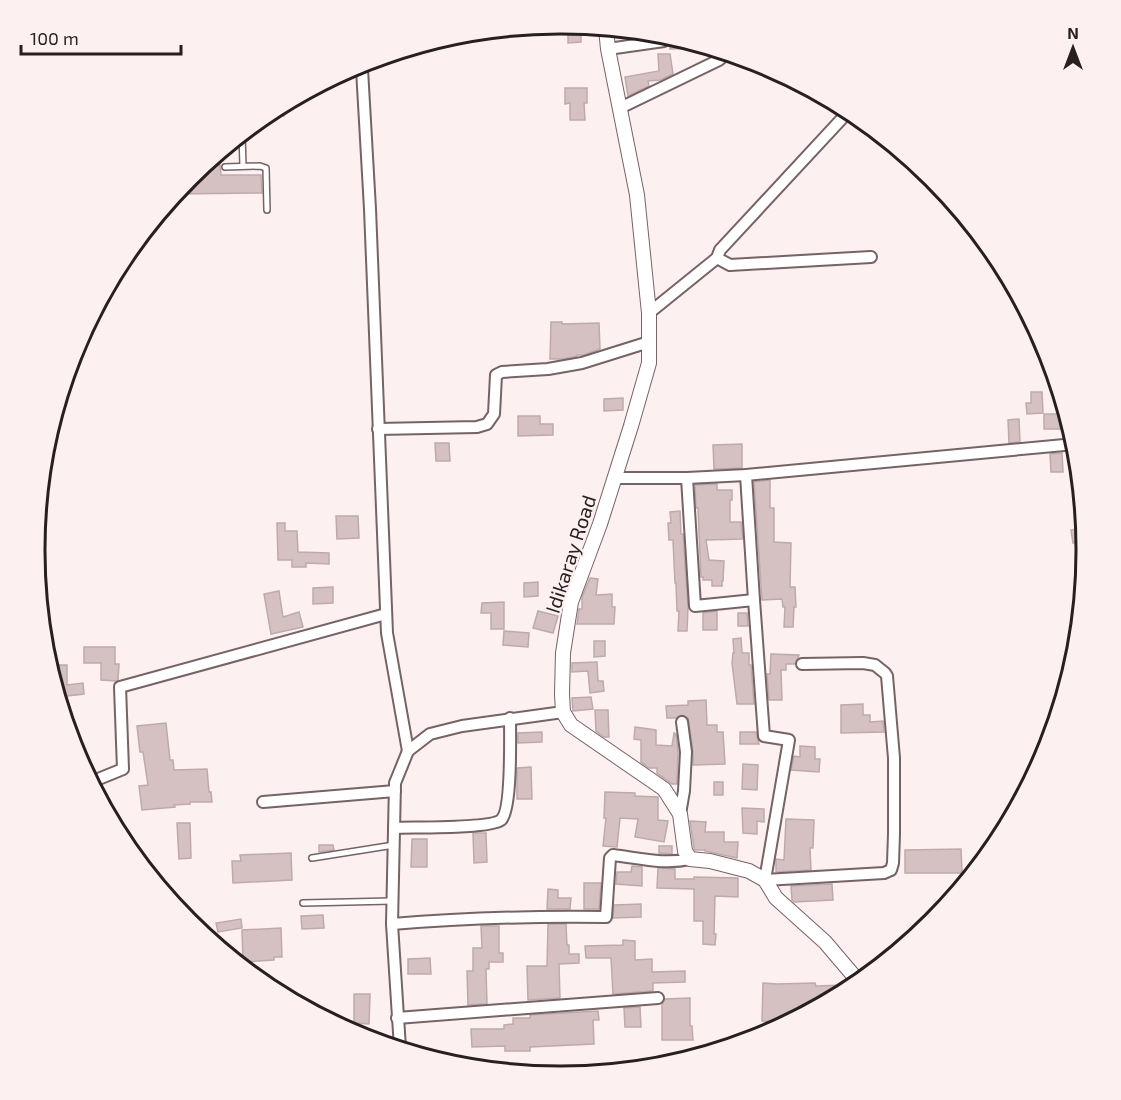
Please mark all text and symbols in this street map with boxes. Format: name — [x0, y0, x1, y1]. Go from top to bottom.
scale bar — [21, 18, 182, 56]
north arrow — [1043, 18, 1103, 78]
text: N — [1067, 23, 1079, 42]
text: 100 m — [30, 27, 79, 49]
street label: Idikaray Road — [540, 492, 600, 616]

